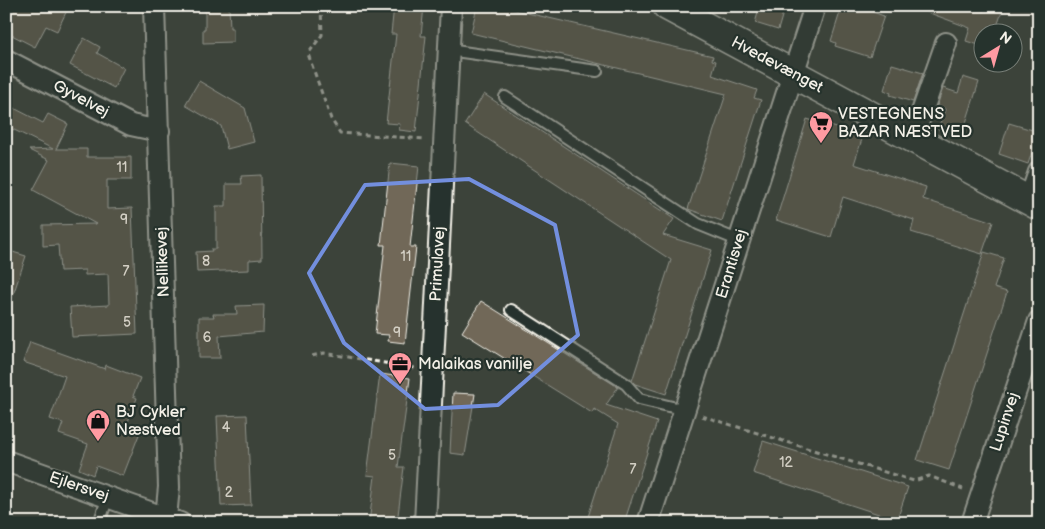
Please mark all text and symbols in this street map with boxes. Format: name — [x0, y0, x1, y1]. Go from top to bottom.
north arrow — [972, 22, 1022, 72]
text: N — [996, 28, 1015, 48]
street label: Hvedevænget — [728, 33, 826, 97]
street label: Gyvelvej — [50, 76, 112, 122]
place label: VESTEGNENS BAZAR NÆSTVED — [838, 105, 972, 142]
supermarket icon: VESTEGNENS BAZAR NÆSTVED — [808, 110, 834, 144]
house number: 11 — [117, 159, 127, 176]
house number: 9 — [120, 211, 128, 228]
street label: Primulavej — [427, 226, 449, 302]
street label: Nellikevej — [152, 227, 174, 297]
street label: Erantisvej — [712, 227, 752, 301]
house number: 11 — [401, 248, 411, 265]
house number: 8 — [202, 253, 210, 270]
house number: 7 — [123, 263, 130, 280]
house number: 5 — [123, 314, 131, 331]
house number: 9 — [393, 324, 401, 341]
house number: 6 — [203, 329, 212, 346]
office icon: Malaikas vanilje — [387, 351, 413, 385]
place label: Malaikas vanilje — [418, 355, 533, 374]
street label: Lupinvej — [987, 390, 1023, 454]
place label: BJ Cykler Næstved — [116, 403, 185, 440]
shop icon: BJ Cykler Næstved — [85, 408, 111, 442]
house number: 4 — [222, 419, 231, 436]
house number: 5 — [388, 447, 396, 464]
house number: 12 — [779, 454, 794, 471]
house number: 7 — [630, 461, 637, 478]
street label: Ejlersvej — [47, 468, 111, 506]
house number: 2 — [225, 484, 234, 501]

